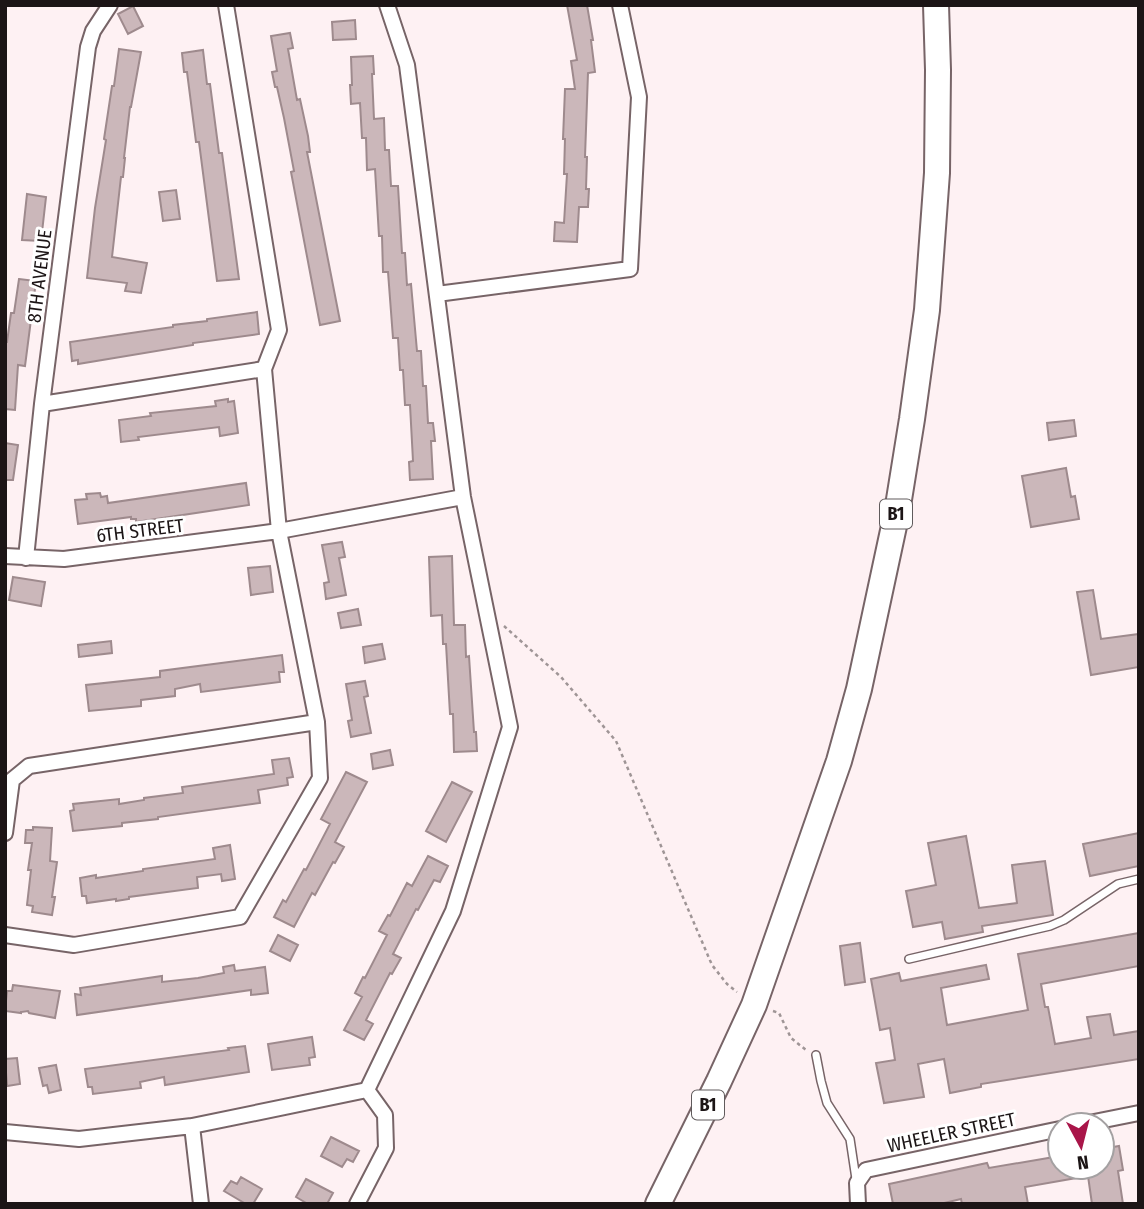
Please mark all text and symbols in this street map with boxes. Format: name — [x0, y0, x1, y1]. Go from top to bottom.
street label: 8TH AVENUE — [22, 228, 57, 324]
road number: B1 — [880, 500, 912, 528]
street label: 6TH STREET — [95, 514, 185, 547]
road number: B1 — [692, 1090, 724, 1120]
street label: WHEELER STREET — [885, 1108, 1018, 1157]
north arrow — [1046, 1111, 1116, 1181]
text: N — [1076, 1150, 1090, 1174]

